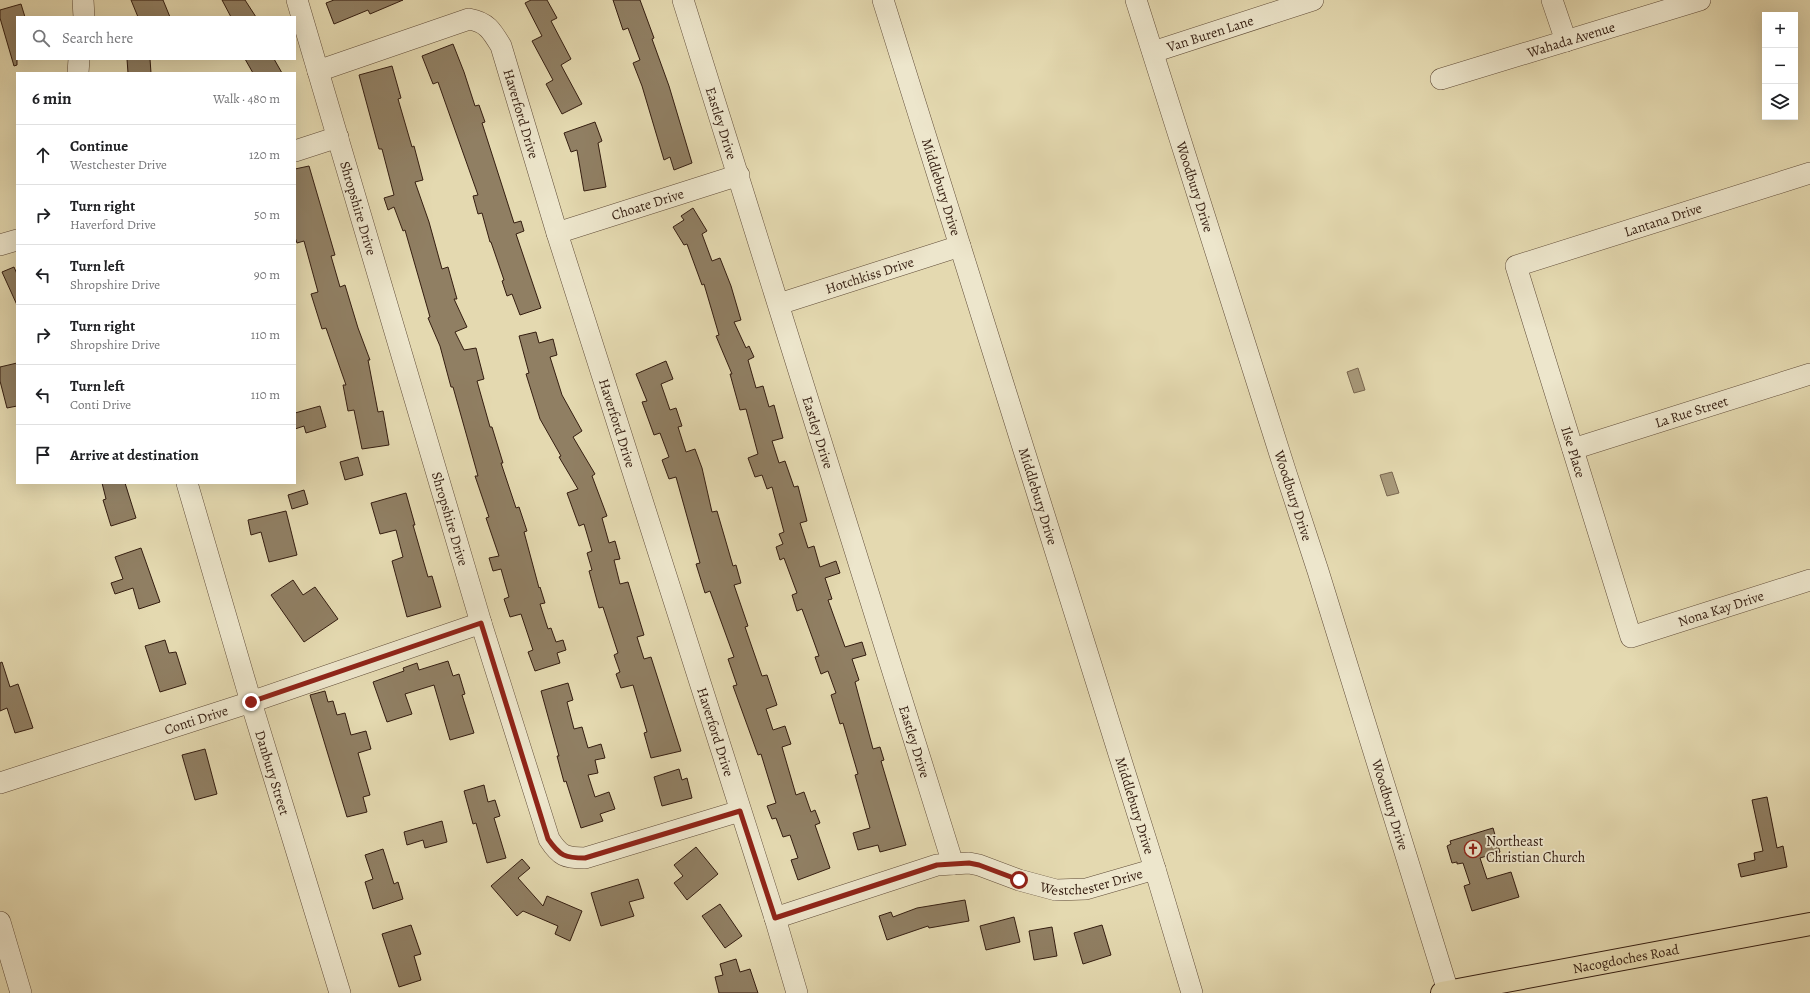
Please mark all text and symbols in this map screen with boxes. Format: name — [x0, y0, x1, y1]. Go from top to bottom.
street label: Van Buren Lane — [1163, 11, 1256, 57]
map controls — [1762, 12, 1798, 120]
button: + — [1762, 12, 1798, 48]
search box — [16, 16, 296, 60]
street label: Wahada Avenue — [1524, 17, 1617, 62]
icon: search — [30, 27, 52, 49]
text: Search here — [62, 28, 133, 48]
button: − — [1762, 48, 1798, 84]
street label: Haverford Drive — [499, 67, 544, 161]
button: layers — [1762, 84, 1798, 120]
street label: Eastley Drive — [701, 85, 742, 162]
text: 6 min — [32, 87, 72, 110]
text: Walk · 480 m — [213, 90, 280, 107]
text: Continue — [70, 136, 128, 156]
street label: Middlebury Drive — [917, 136, 966, 238]
street label: Woodbury Drive — [1172, 138, 1219, 235]
icon: ahead — [32, 144, 54, 166]
text: 120 m — [249, 146, 280, 163]
text: Westchester Drive — [70, 156, 167, 173]
street label: Shropshire Drive — [336, 159, 381, 257]
street label: Choate Drive — [609, 184, 686, 225]
text: Turn right — [70, 196, 135, 216]
street label: Lantana Drive — [1622, 198, 1704, 242]
icon: right — [32, 204, 54, 226]
text: 50 m — [254, 206, 280, 223]
text: Haverford Drive — [70, 216, 156, 233]
street label: Hotchkiss Drive — [823, 252, 916, 298]
text: Turn left — [70, 256, 125, 276]
icon: left — [32, 264, 54, 286]
text: 90 m — [254, 266, 280, 283]
text: Shropshire Drive — [70, 276, 160, 293]
text: Turn right — [70, 316, 135, 336]
icon: right — [32, 324, 54, 346]
text: 110 m — [251, 326, 280, 343]
text: Shropshire Drive — [70, 336, 160, 353]
text: Turn left — [70, 376, 125, 396]
street label: Haverford Drive — [594, 376, 641, 470]
icon: left — [32, 384, 54, 406]
text: 110 m — [251, 386, 280, 403]
street label: La Rue Street — [1652, 391, 1731, 432]
street label: Eastley Drive — [798, 394, 838, 471]
text: Conti Drive — [70, 396, 131, 413]
street label: Ilse Place — [1557, 424, 1591, 480]
icon: arrive — [32, 444, 54, 466]
text: Arrive at destination — [70, 445, 199, 465]
street label: Middlebury Drive — [1014, 445, 1063, 547]
street label: Woodbury Drive — [1270, 447, 1317, 543]
street label: Shropshire Drive — [427, 470, 473, 568]
street label: Nona Kay Drive — [1675, 586, 1766, 631]
street label: Haverford Drive — [693, 685, 739, 779]
route end — [242, 693, 260, 711]
street label: Conti Drive — [162, 701, 230, 739]
street label: Eastley Drive — [895, 703, 935, 780]
street label: Danbury Street — [251, 728, 295, 818]
street label: Middlebury Drive — [1111, 754, 1159, 857]
street label: Woodbury Drive — [1367, 756, 1413, 853]
place label: Northeast Christian Church — [1486, 832, 1586, 867]
church icon: Northeast Christian Church — [1463, 839, 1483, 859]
street label: Westchester Drive — [1037, 864, 1145, 900]
route start — [1010, 871, 1028, 889]
street label: Nacogdoches Road — [1571, 939, 1681, 978]

